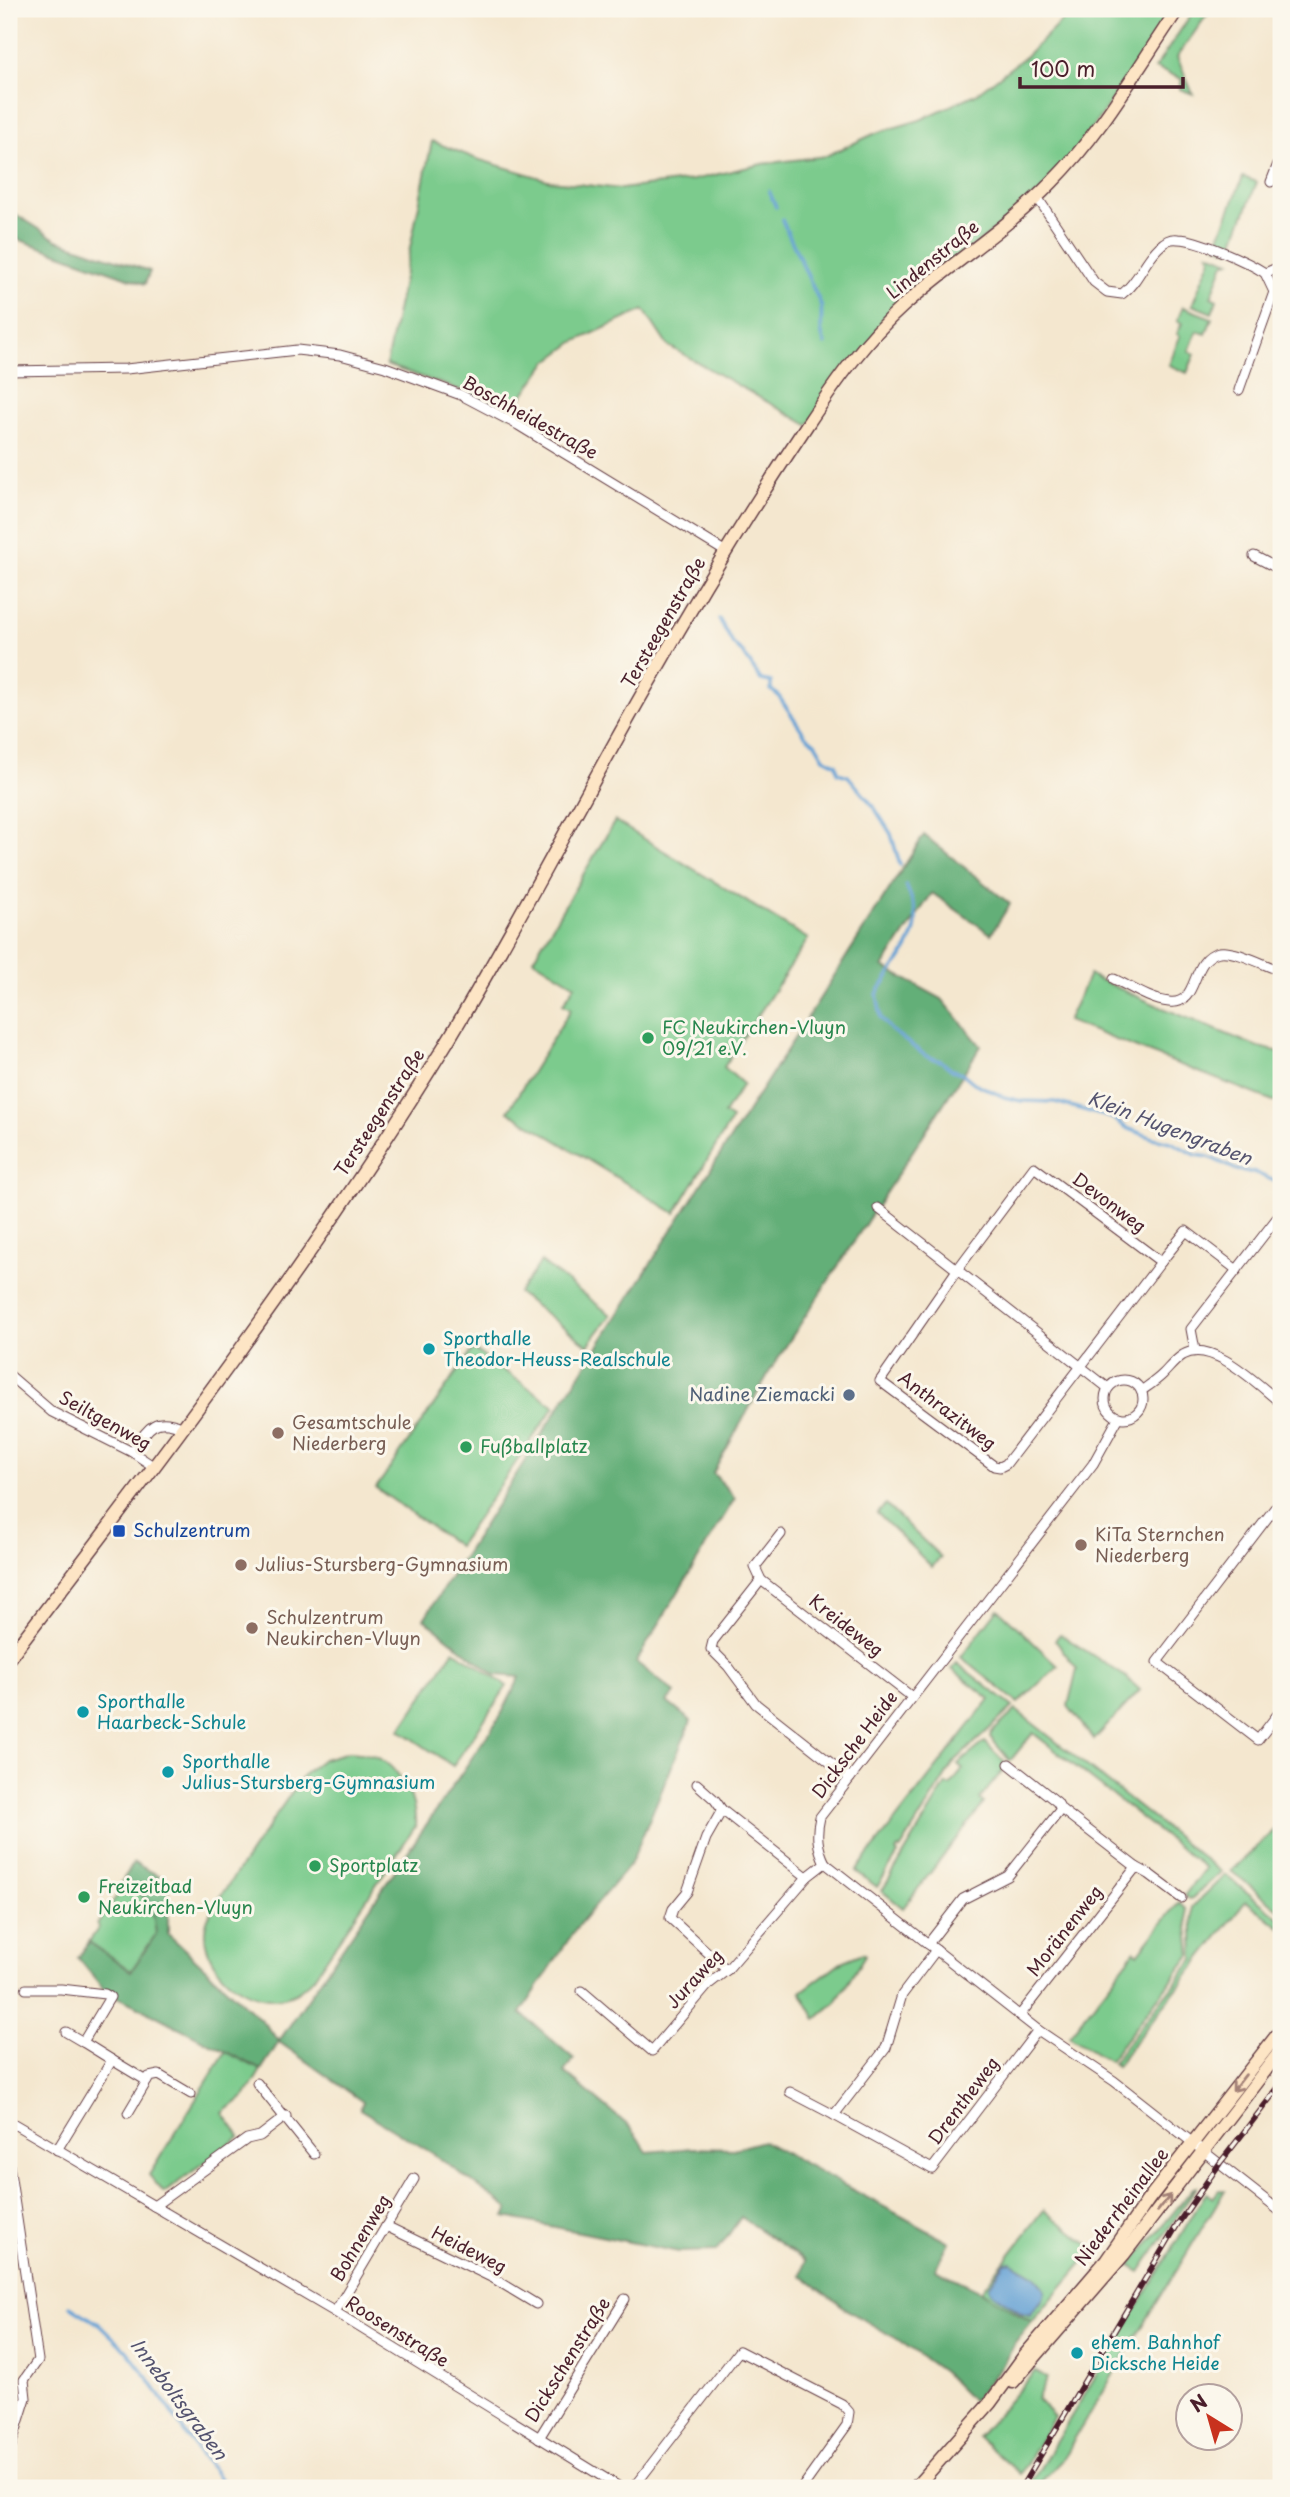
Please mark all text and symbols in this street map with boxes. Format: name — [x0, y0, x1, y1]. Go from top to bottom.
scale bar — [1020, 46, 1183, 90]
text: 100 m — [1031, 52, 1095, 84]
street label: Lindenstraße — [880, 213, 984, 305]
street label: Boschheidestraße — [458, 368, 603, 465]
street label: Tersteegenstraße — [614, 551, 711, 693]
place label: FC Neukirchen-Vluyn 09/21 e.V. — [662, 1013, 846, 1061]
marker: FC Neukirchen-Vluyn 09/21 e.V. — [640, 1030, 656, 1046]
street label: Tersteegenstraße — [327, 1043, 430, 1182]
water label: Klein Hugengraben — [1084, 1083, 1257, 1172]
street label: Devonweg — [1067, 1165, 1153, 1239]
place label: Sporthalle Theodor-Heuss-Realschule — [443, 1324, 671, 1372]
marker: Sporthalle Theodor-Heuss-Realschule — [421, 1341, 437, 1357]
street label: Anthrazitweg — [893, 1364, 1003, 1456]
place label: Nadine Ziemacki — [689, 1380, 835, 1407]
street label: Seiltgenweg — [55, 1383, 157, 1456]
marker: Nadine Ziemacki — [841, 1387, 857, 1403]
place label: Gesamtschule Niederberg — [292, 1408, 412, 1456]
marker: Gesamtschule Niederberg — [270, 1425, 286, 1441]
place label: Fußballplatz — [480, 1432, 588, 1459]
marker: Fußballplatz — [458, 1439, 474, 1455]
place label: Schulzentrum — [133, 1516, 251, 1543]
place label: KiTa Sternchen Niederberg — [1095, 1520, 1225, 1568]
marker: Schulzentrum — [111, 1523, 127, 1539]
marker: KiTa Sternchen Niederberg — [1073, 1537, 1089, 1553]
place label: Julius-Stursberg-Gymnasium — [255, 1550, 508, 1577]
marker: Julius-Stursberg-Gymnasium — [233, 1557, 249, 1573]
street label: Kreideweg — [804, 1587, 890, 1663]
place label: Schulzentrum Neukirchen-Vluyn — [266, 1603, 421, 1651]
marker: Schulzentrum Neukirchen-Vluyn — [244, 1620, 260, 1636]
street label: Dicksche Heide — [804, 1685, 903, 1803]
place label: Sporthalle Haarbeck-Schule — [97, 1687, 246, 1735]
marker: Sporthalle Haarbeck-Schule — [75, 1704, 91, 1720]
place label: Sporthalle Julius-Stursberg-Gymnasium — [182, 1747, 435, 1795]
marker: Sporthalle Julius-Stursberg-Gymnasium — [160, 1764, 176, 1780]
place label: Sportplatz — [329, 1851, 418, 1878]
marker: Sportplatz — [307, 1858, 323, 1874]
place label: Freizeitbad Neukirchen-Vluyn — [98, 1872, 253, 1920]
street label: Moränenweg — [1019, 1879, 1108, 1982]
marker: Freizeitbad Neukirchen-Vluyn — [76, 1889, 92, 1905]
street label: Juraweg — [659, 1942, 729, 2014]
street label: Drentheweg — [921, 2050, 1005, 2150]
one-way arrow — [1232, 2074, 1247, 2092]
street label: Niederrheinallee — [1067, 2141, 1174, 2271]
street label: Bohnenweg — [323, 2188, 396, 2286]
one-way arrow — [1157, 2194, 1172, 2212]
street label: Heideweg — [427, 2218, 512, 2279]
street label: Roosenstraße — [341, 2288, 455, 2373]
street label: Dickschenstraße — [517, 2291, 616, 2427]
place label: ehem. Bahnhof Dicksche Heide — [1091, 2328, 1222, 2376]
water label: Inneboltsgraben — [125, 2332, 236, 2466]
marker: ehem. Bahnhof Dicksche Heide — [1069, 2345, 1085, 2361]
north arrow — [1174, 2382, 1244, 2452]
text: N — [1184, 2387, 1213, 2418]

